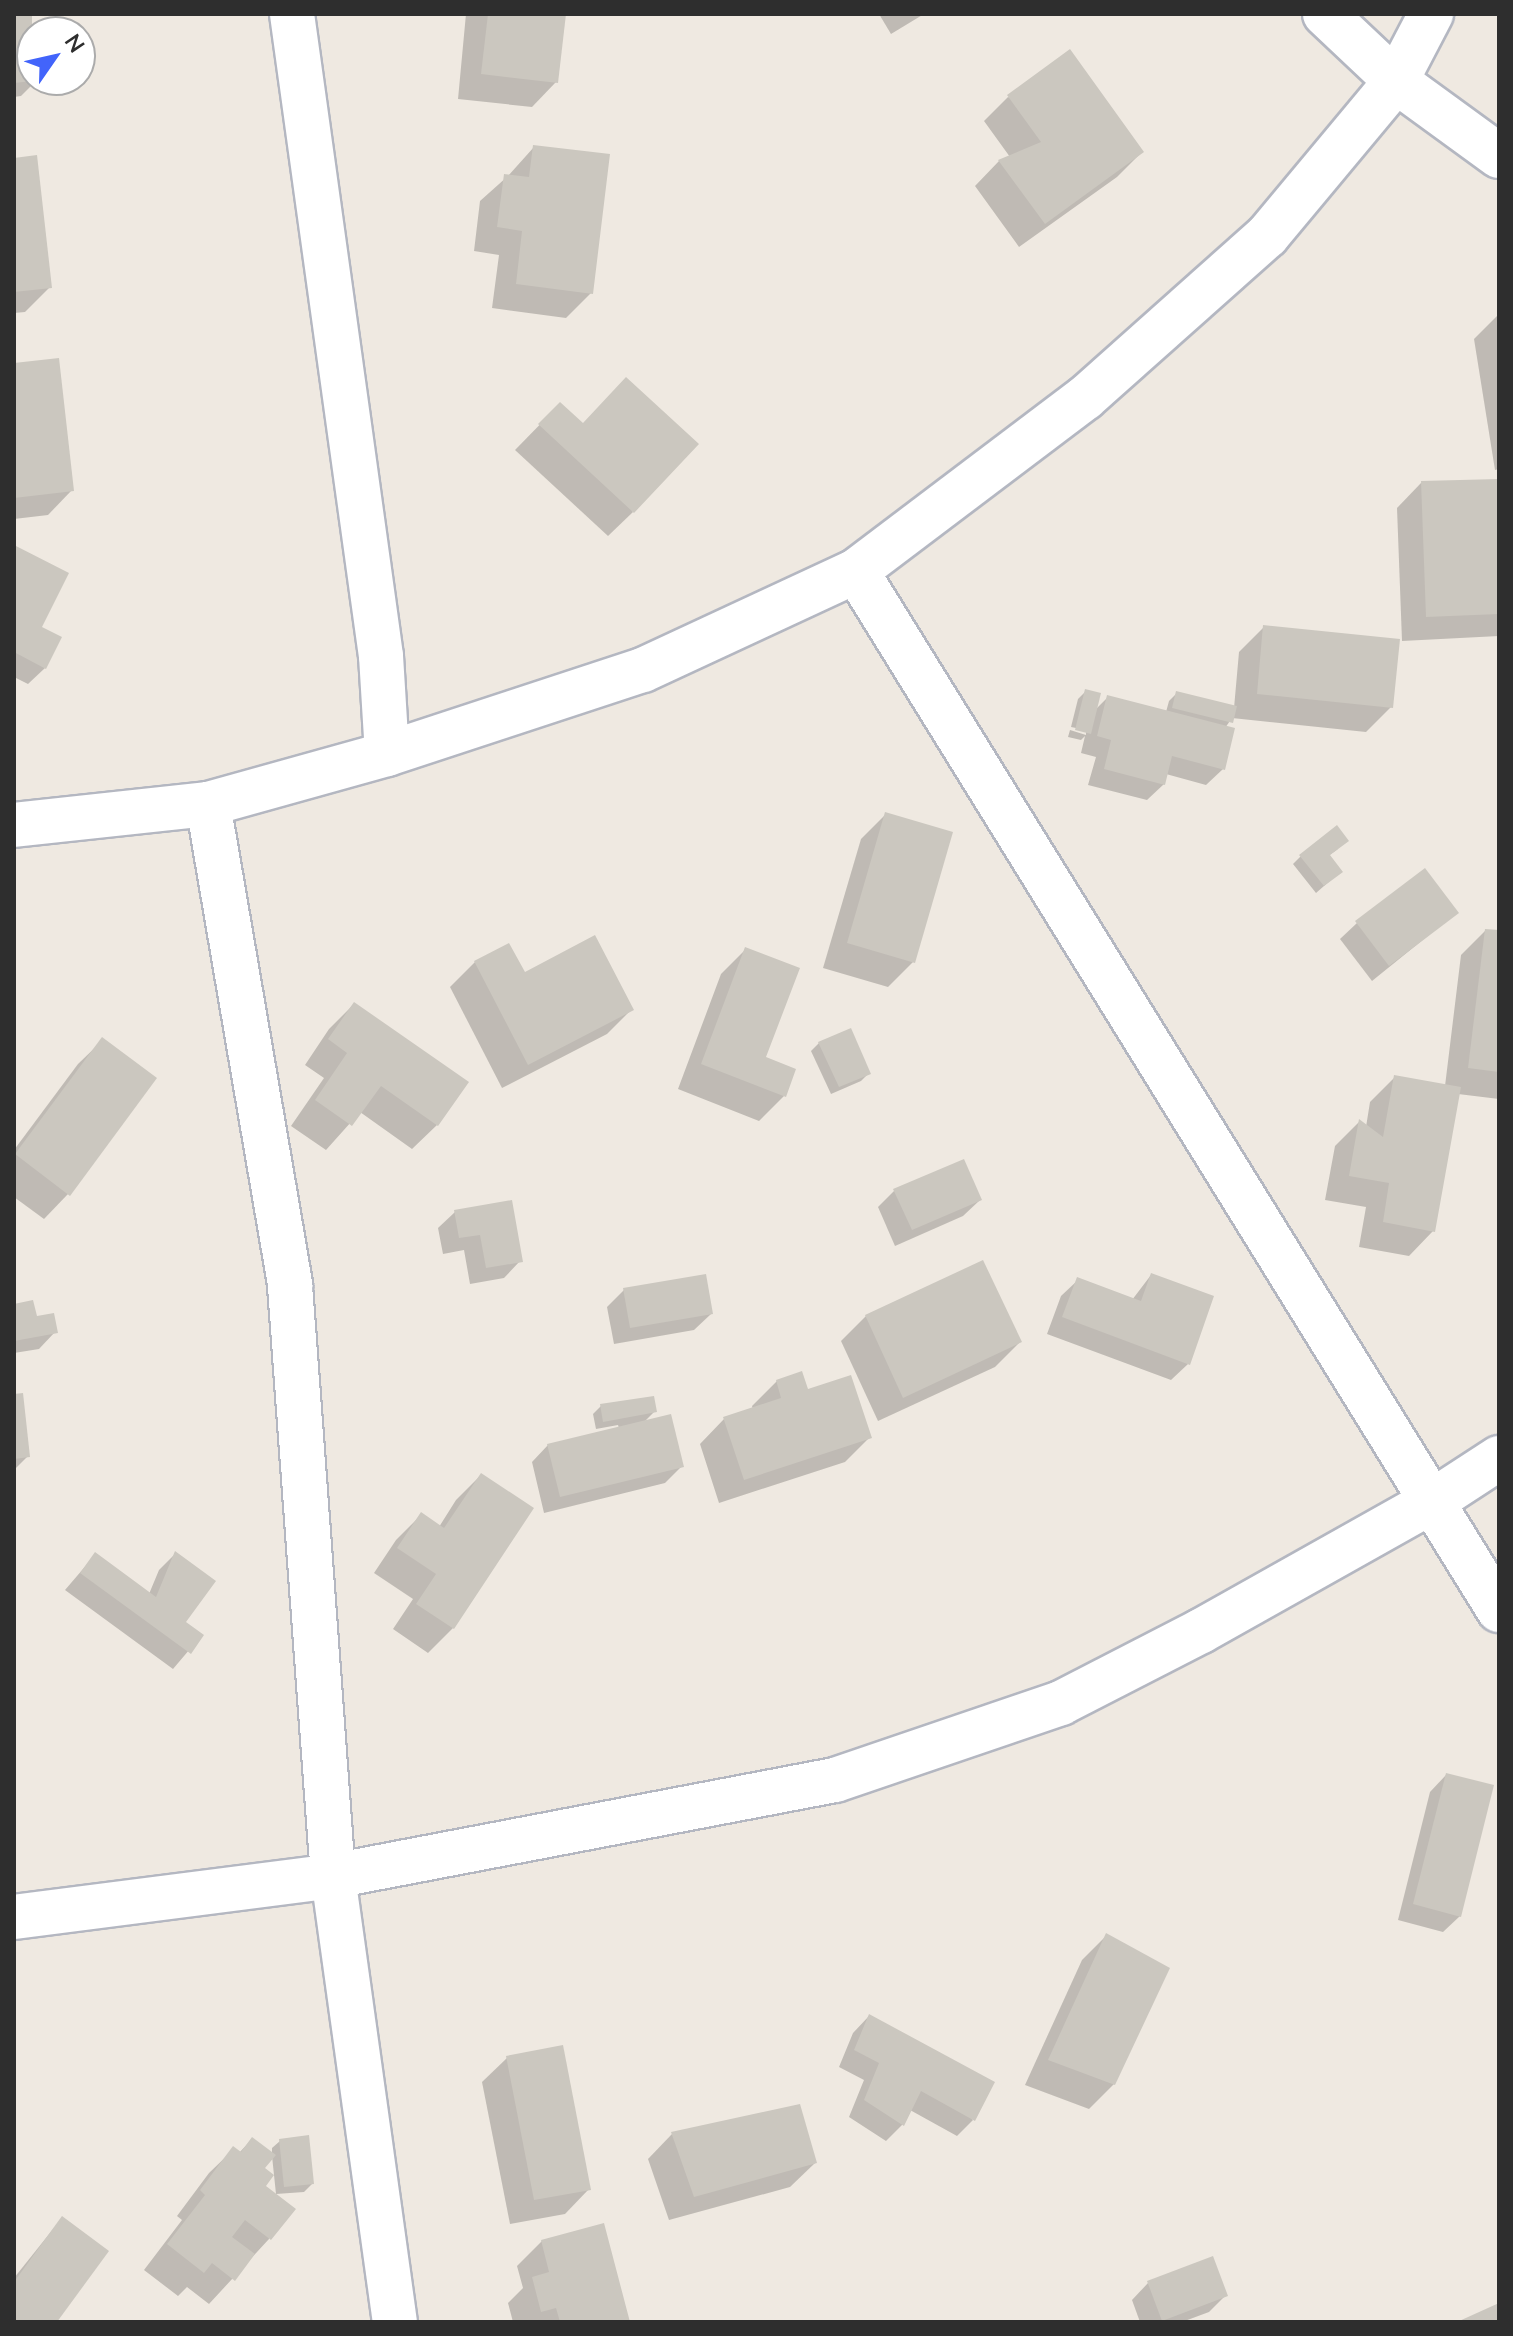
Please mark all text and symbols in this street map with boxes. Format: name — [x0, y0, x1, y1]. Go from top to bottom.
north arrow — [16, 16, 96, 96]
text: N — [57, 28, 91, 59]

